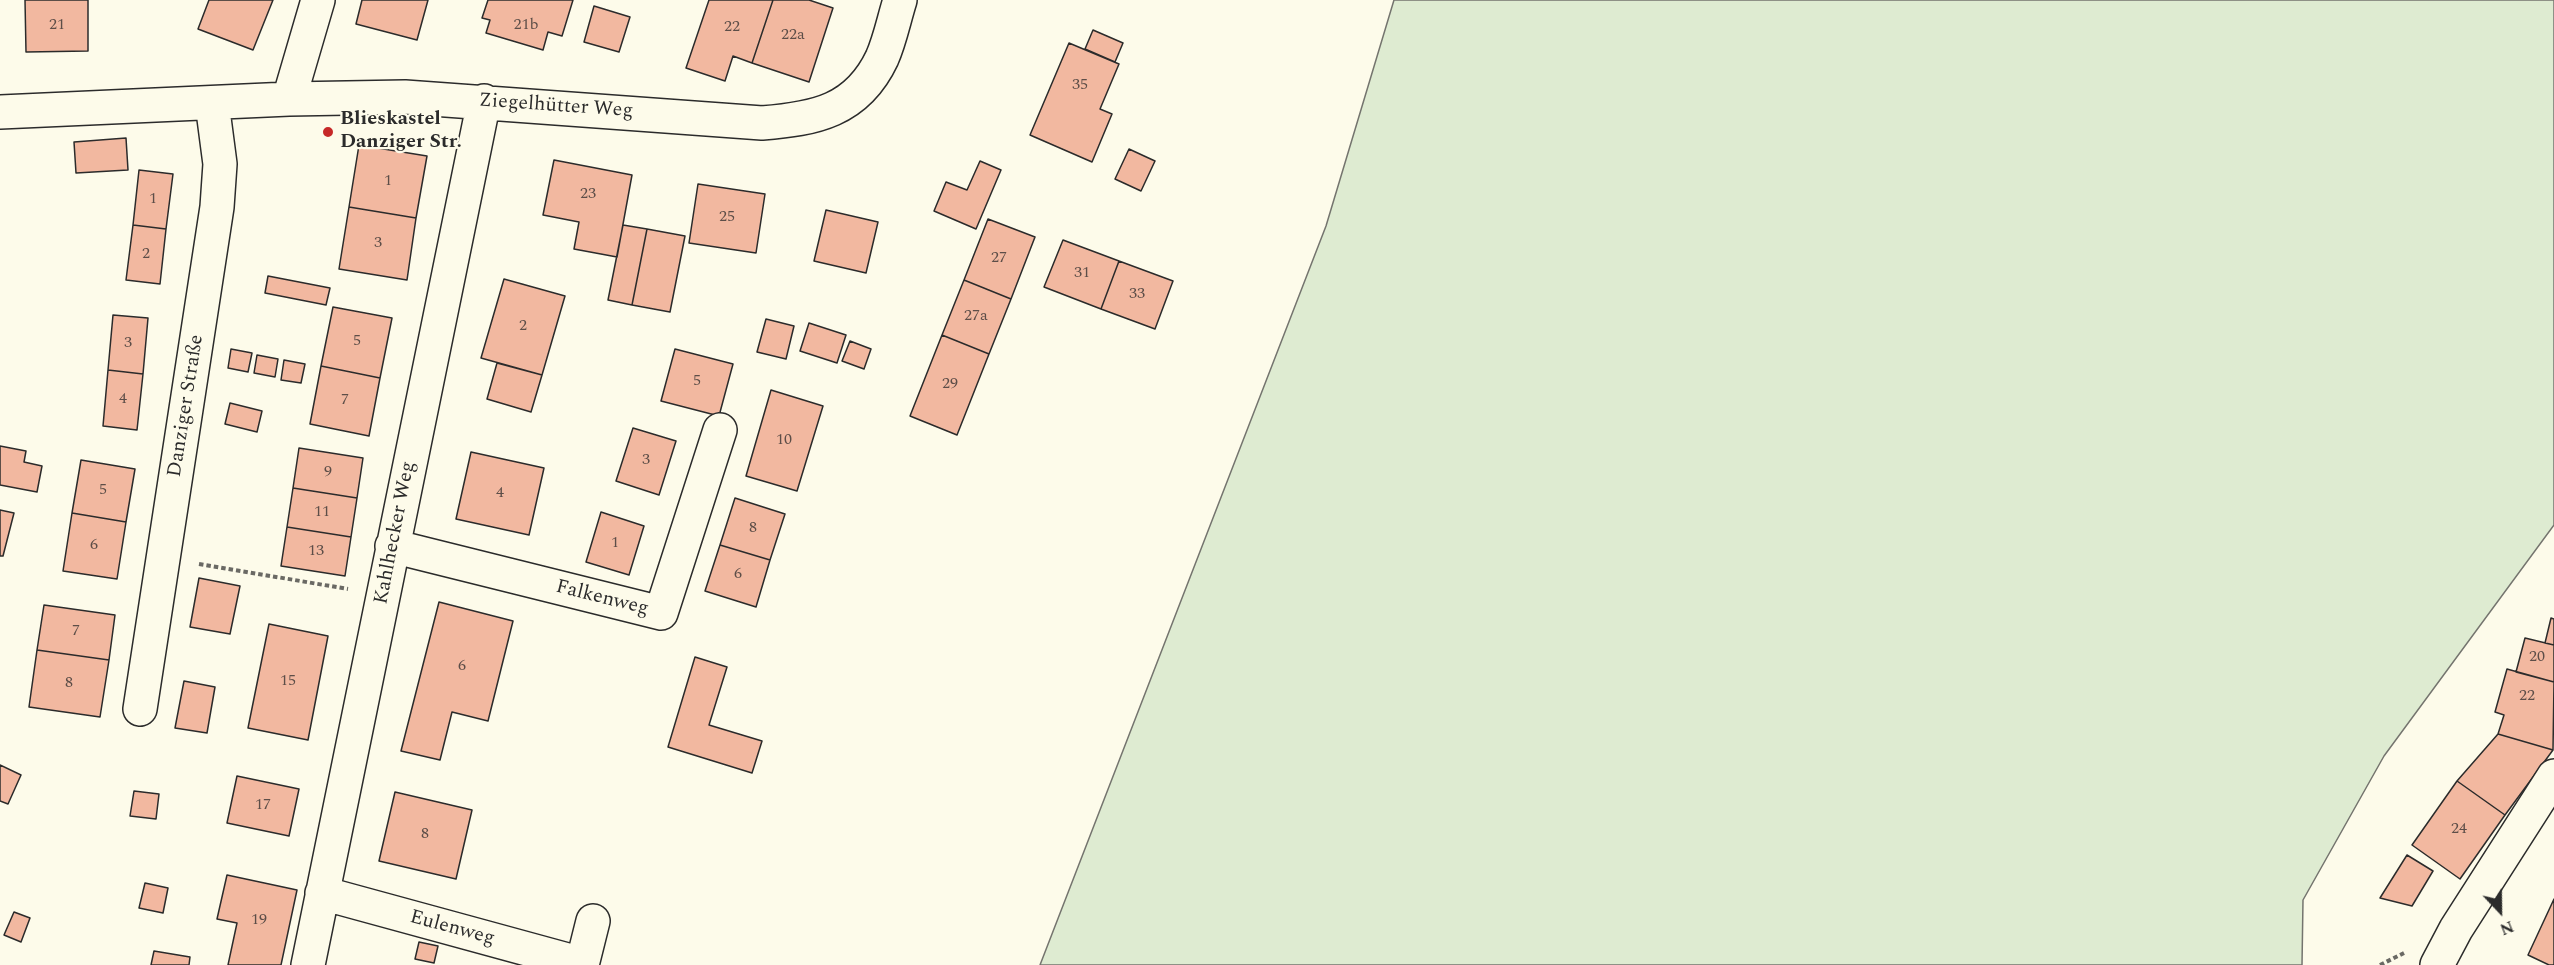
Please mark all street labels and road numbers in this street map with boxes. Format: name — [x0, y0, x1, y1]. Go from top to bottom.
street label: Ziegelhütter Weg — [478, 90, 634, 124]
street label: Danziger Straße — [164, 333, 210, 479]
street label: Kahlhecker Weg — [370, 459, 422, 607]
street label: Falkenweg — [553, 576, 651, 622]
street label: Eulenweg — [407, 906, 497, 952]

